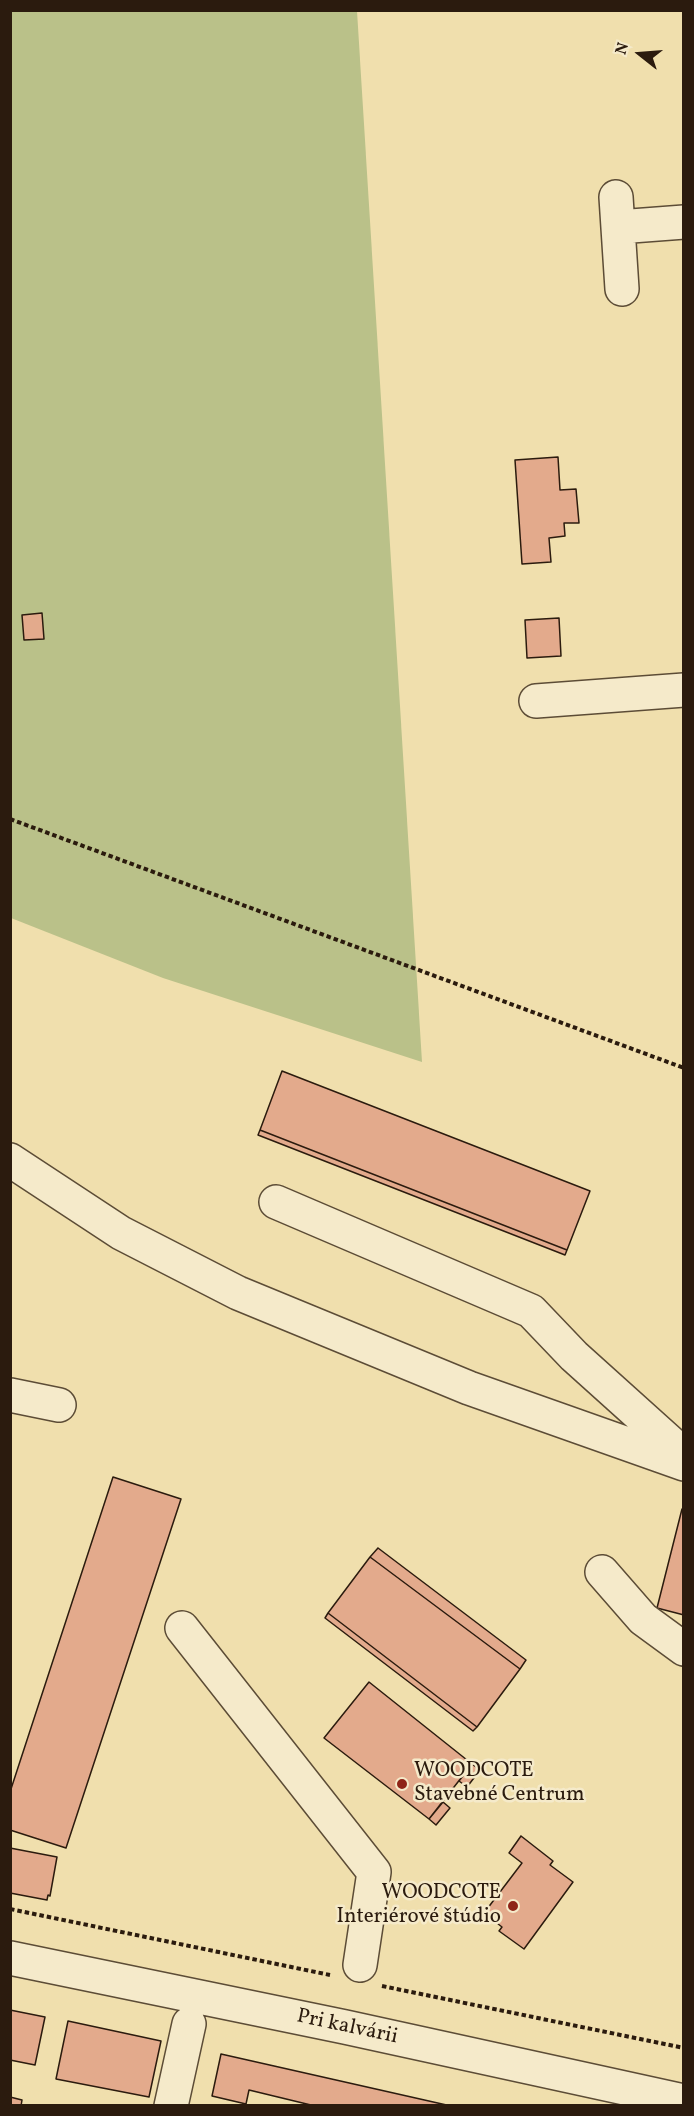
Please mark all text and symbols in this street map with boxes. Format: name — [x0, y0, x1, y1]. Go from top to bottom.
north arrow — [610, 24, 670, 84]
text: N — [611, 40, 635, 58]
place label: WOODCOTE Stavebné Centrum — [414, 1759, 585, 1809]
marker: WOODCOTE Stavebné Centrum — [395, 1777, 409, 1791]
place label: WOODCOTE Interiérové štúdio — [337, 1881, 501, 1931]
marker: WOODCOTE Interiérové štúdio — [506, 1899, 520, 1913]
street label: Pri kalvárii — [294, 2005, 400, 2051]

